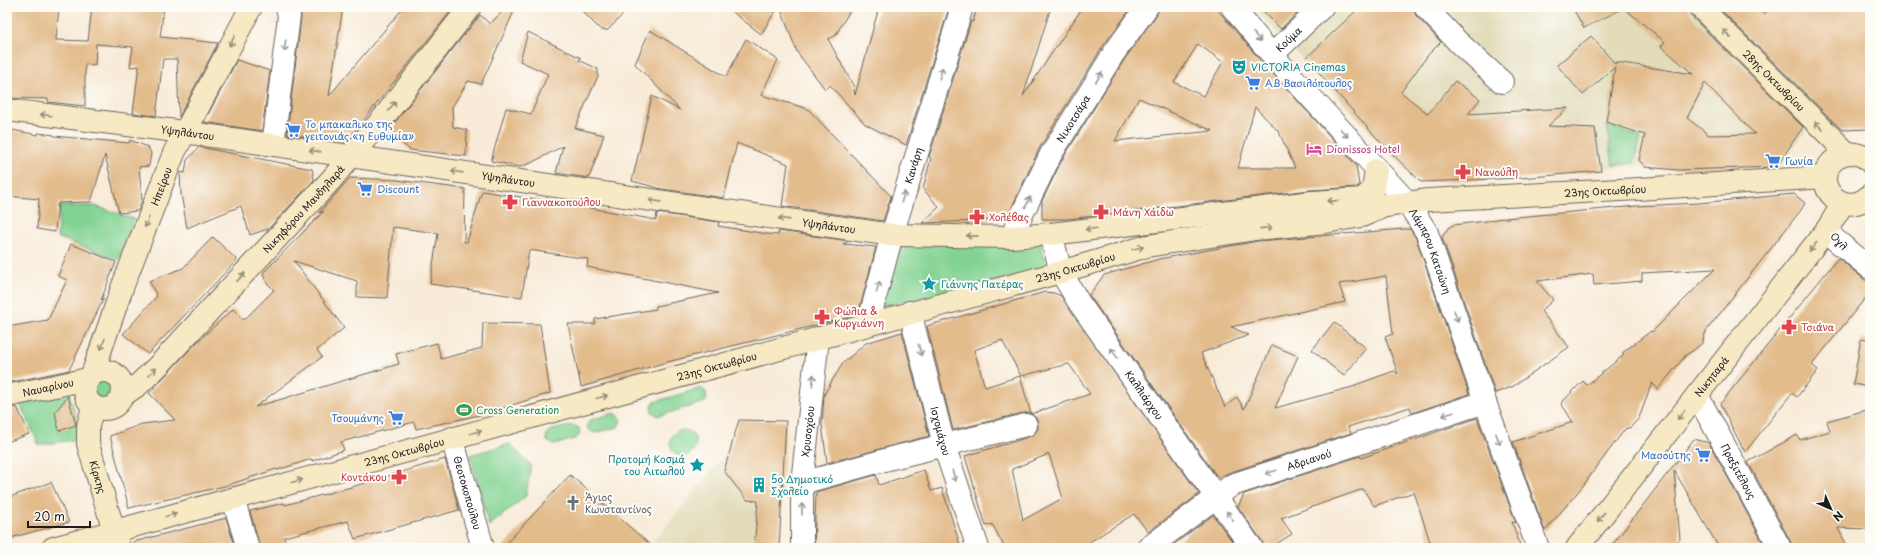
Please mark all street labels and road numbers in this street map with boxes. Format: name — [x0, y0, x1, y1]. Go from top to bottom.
street label: Κούμα — [1272, 22, 1305, 55]
street label: 28ης Οκτωβρίου — [1740, 46, 1809, 114]
street label: Νικοτσάρα — [1052, 91, 1094, 145]
street label: Υψηλάντου — [160, 121, 216, 143]
street label: Κανάρη — [900, 145, 926, 185]
street label: Νικηφόρου Μανδηλαρά — [259, 161, 348, 256]
street label: Ηπείρου — [146, 164, 175, 208]
street label: Υψηλάντου — [480, 167, 536, 190]
street label: 23ης Οκτωβρίου — [1564, 181, 1647, 200]
street label: Λάμπρου Κατσώνη — [1406, 205, 1455, 296]
street label: Υψηλάντου — [801, 214, 857, 237]
street label: Ογλ — [1827, 228, 1852, 253]
street label: 23ης Οκτωβρίου — [1033, 248, 1117, 286]
street label: 23ης Οκτωβρίου — [675, 348, 758, 384]
street label: Νικηταρά — [1690, 352, 1732, 400]
street label: Καλλιάρχου — [1122, 367, 1167, 423]
street label: Ναυαρίνου — [21, 374, 75, 400]
street label: Χρυσοχόου — [797, 405, 818, 458]
street label: Ισχομάχου — [927, 405, 955, 458]
street label: 23ης Οκτωβρίου — [362, 433, 446, 470]
street label: Πραξιτέλους — [1718, 441, 1760, 502]
street label: Αδριανού — [1285, 445, 1333, 474]
street label: Θεοτοκοπούλου — [450, 454, 486, 532]
street label: Κίρκης — [86, 458, 110, 495]

